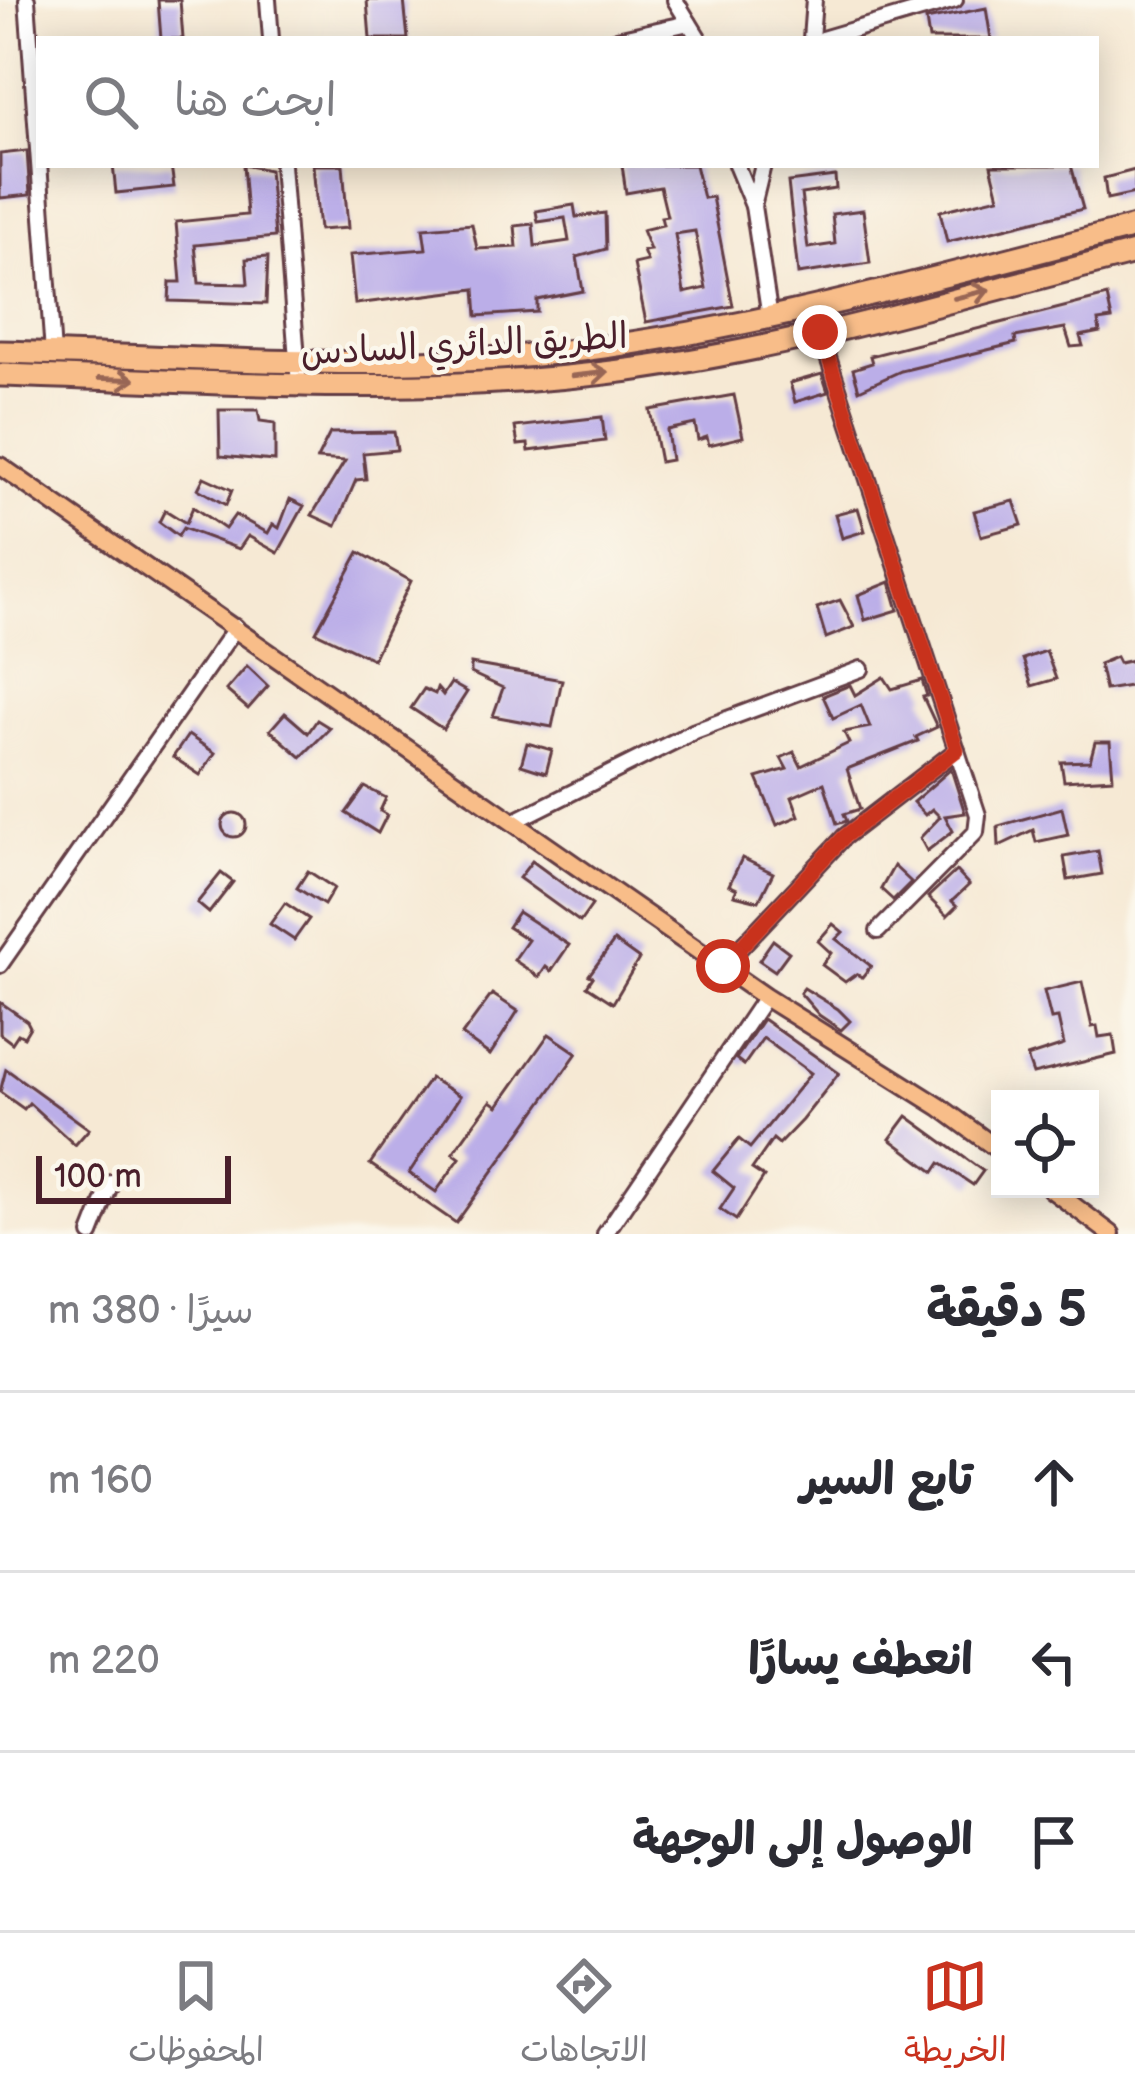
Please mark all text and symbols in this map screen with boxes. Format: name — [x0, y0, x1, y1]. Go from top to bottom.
search box — [36, 36, 1099, 168]
icon: search — [78, 69, 144, 135]
text: ابحث هنا — [174, 74, 337, 129]
one-way arrow — [952, 282, 990, 304]
route end — [793, 305, 847, 359]
street label: الطريق الدائري السادس — [300, 315, 629, 378]
one-way arrow — [570, 362, 609, 385]
one-way arrow — [97, 368, 136, 391]
route start — [696, 939, 750, 993]
map controls — [991, 1090, 1099, 1198]
button: locate — [991, 1090, 1099, 1198]
scale bar — [36, 1150, 231, 1203]
text: 100 m — [54, 1157, 142, 1197]
text: 5 دقيقة — [926, 1280, 1087, 1341]
text: سيرًا · 380 m — [48, 1288, 254, 1335]
icon: ahead — [1021, 1449, 1087, 1515]
text: تابع السير — [800, 1453, 973, 1508]
text: 160 m — [48, 1458, 153, 1505]
icon: left — [1021, 1629, 1087, 1695]
text: انعطف يسارًا — [748, 1633, 973, 1688]
text: 220 m — [48, 1638, 160, 1685]
icon: arrive — [1021, 1809, 1087, 1875]
text: الوصول إلى الوجهة — [632, 1813, 973, 1868]
tab: المحفوظات — [128, 1953, 264, 2079]
tab: الاتجاهات — [520, 1953, 648, 2079]
tab: الخريطة — [904, 1953, 1007, 2079]

